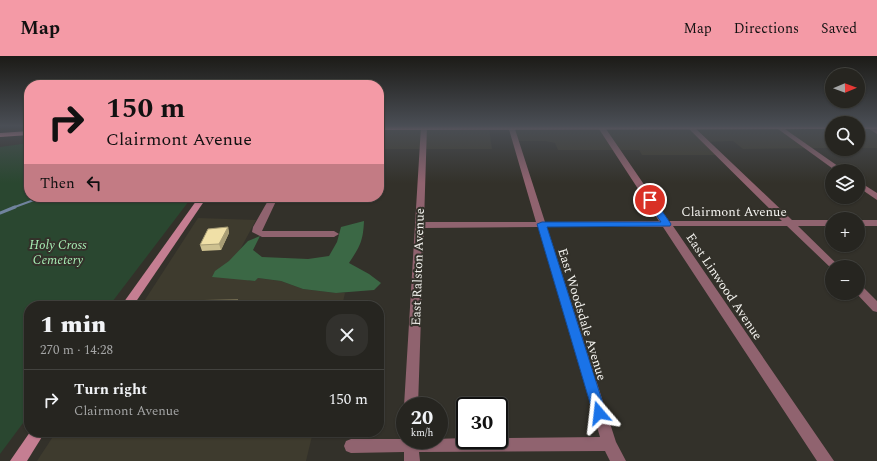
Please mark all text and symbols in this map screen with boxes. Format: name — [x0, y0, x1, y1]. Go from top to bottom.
text: Map — [20, 14, 60, 43]
text: Map — [684, 18, 712, 39]
text: Directions — [734, 18, 799, 39]
text: Saved — [821, 18, 857, 39]
north arrow — [825, 68, 865, 108]
map controls — [825, 68, 865, 300]
text: 150 m — [106, 87, 185, 130]
icon: right — [40, 96, 92, 148]
button: search — [825, 116, 865, 156]
text: Clairmont Avenue — [106, 126, 252, 153]
button: layers — [825, 164, 865, 204]
text: Then — [40, 172, 75, 195]
icon: left — [83, 172, 105, 194]
pin — [633, 183, 667, 217]
icon: arrive — [639, 189, 661, 211]
street label: Clairmont Avenue — [681, 202, 787, 222]
street label: East Ralston Avenue — [406, 208, 430, 326]
button: + — [825, 212, 865, 252]
street label: East Linwood Avenue — [681, 229, 767, 344]
park label: Holy Cross Cemetery — [29, 235, 87, 270]
street label: East Woodsdale Avenue — [552, 246, 612, 383]
button: − — [825, 260, 865, 300]
text: 1 min — [40, 307, 106, 343]
button: close — [326, 314, 368, 356]
text: 270 m · 14:28 — [40, 340, 113, 360]
text: Turn right — [74, 378, 147, 401]
text: 150 m — [329, 388, 368, 411]
icon: right — [40, 389, 62, 411]
position arrow — [578, 392, 620, 434]
speed limit sign: 30 — [456, 397, 508, 449]
text: Clairmont Avenue — [74, 401, 179, 421]
text: 20 — [411, 403, 433, 433]
text: km/h — [411, 425, 433, 441]

